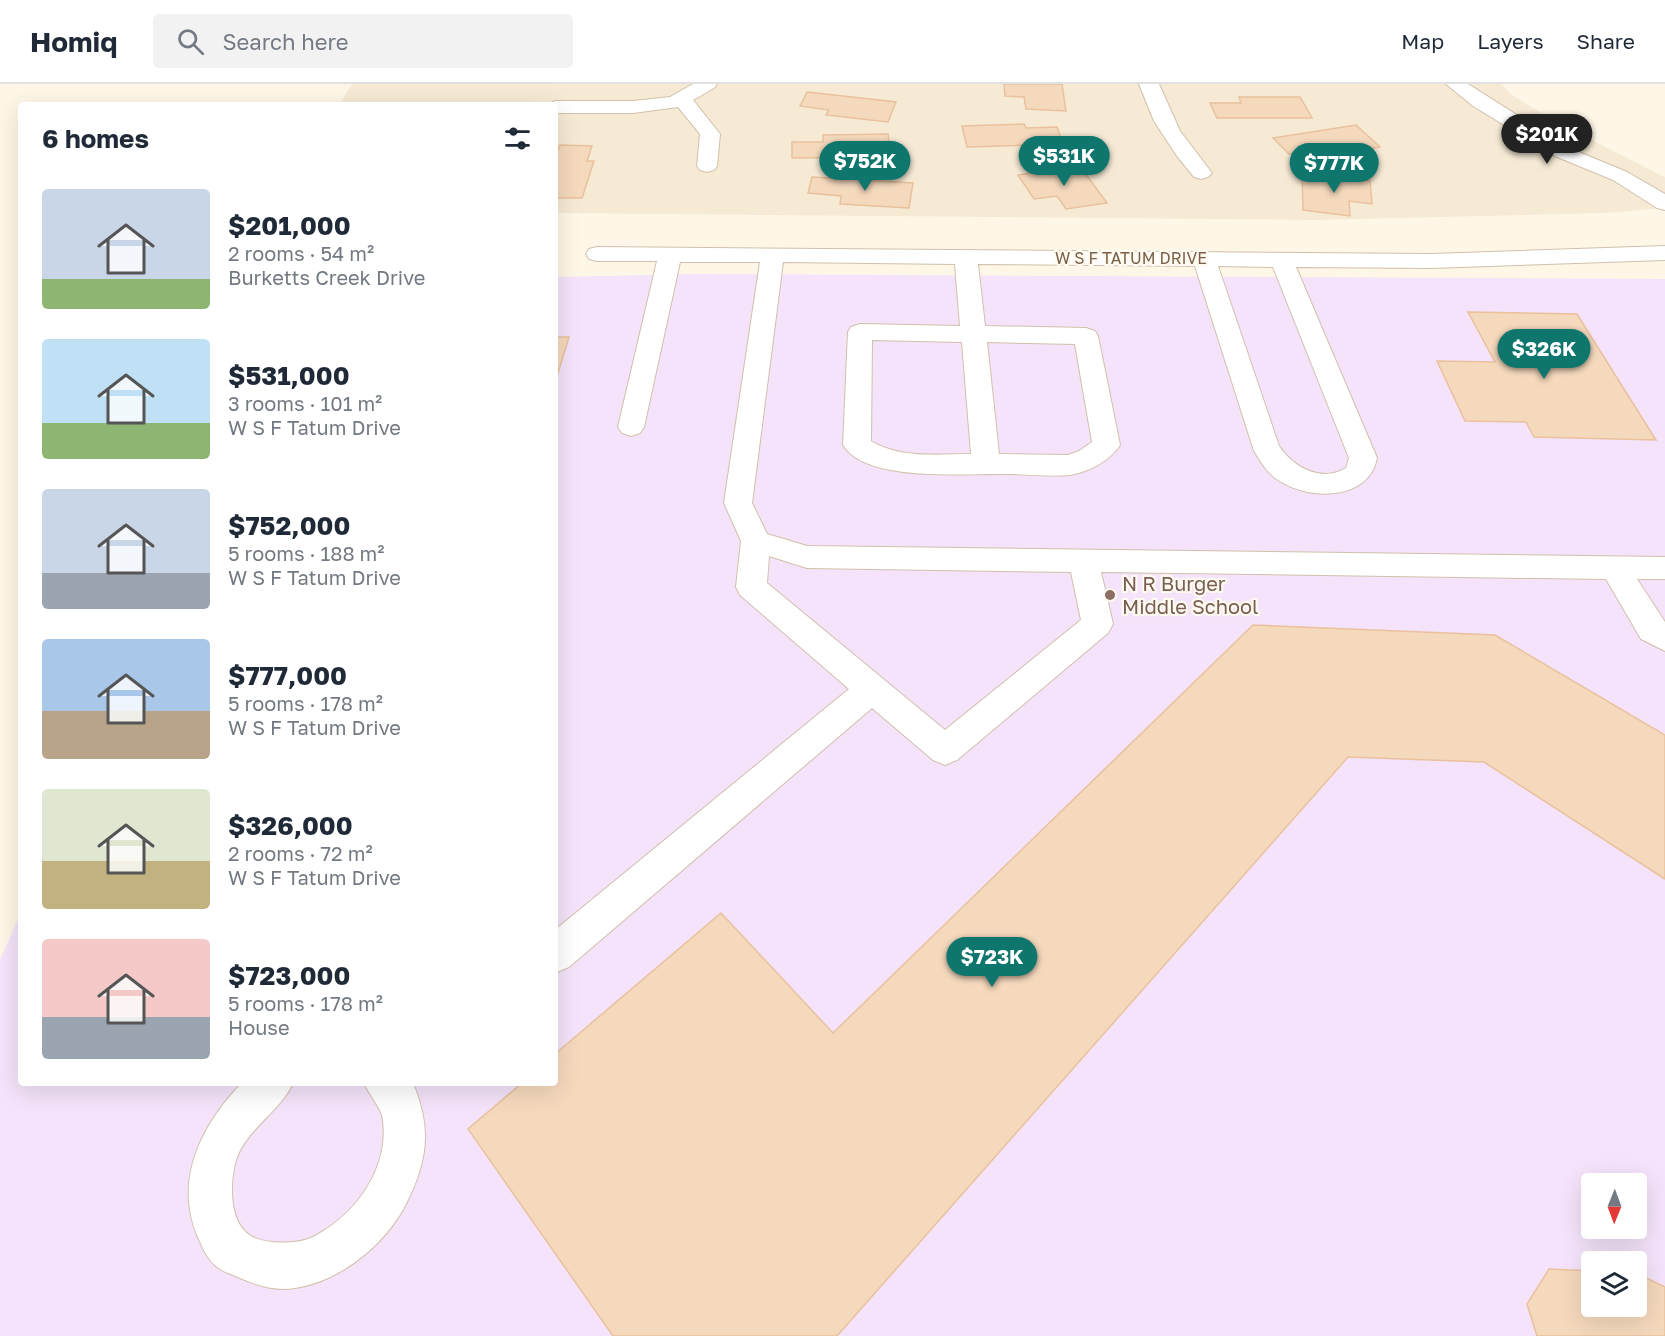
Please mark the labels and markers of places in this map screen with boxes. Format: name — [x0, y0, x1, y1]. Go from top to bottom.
pin: $201K — [1505, 114, 1589, 165]
pin: $531K — [1022, 136, 1106, 187]
pin: $752K — [823, 141, 907, 192]
pin: $777K — [1292, 143, 1376, 194]
pin: $326K — [1502, 329, 1586, 380]
place label: N R Burger Middle School — [1122, 571, 1258, 618]
marker: N R Burger Middle School — [1103, 588, 1117, 602]
pin: $723K — [950, 937, 1034, 988]

